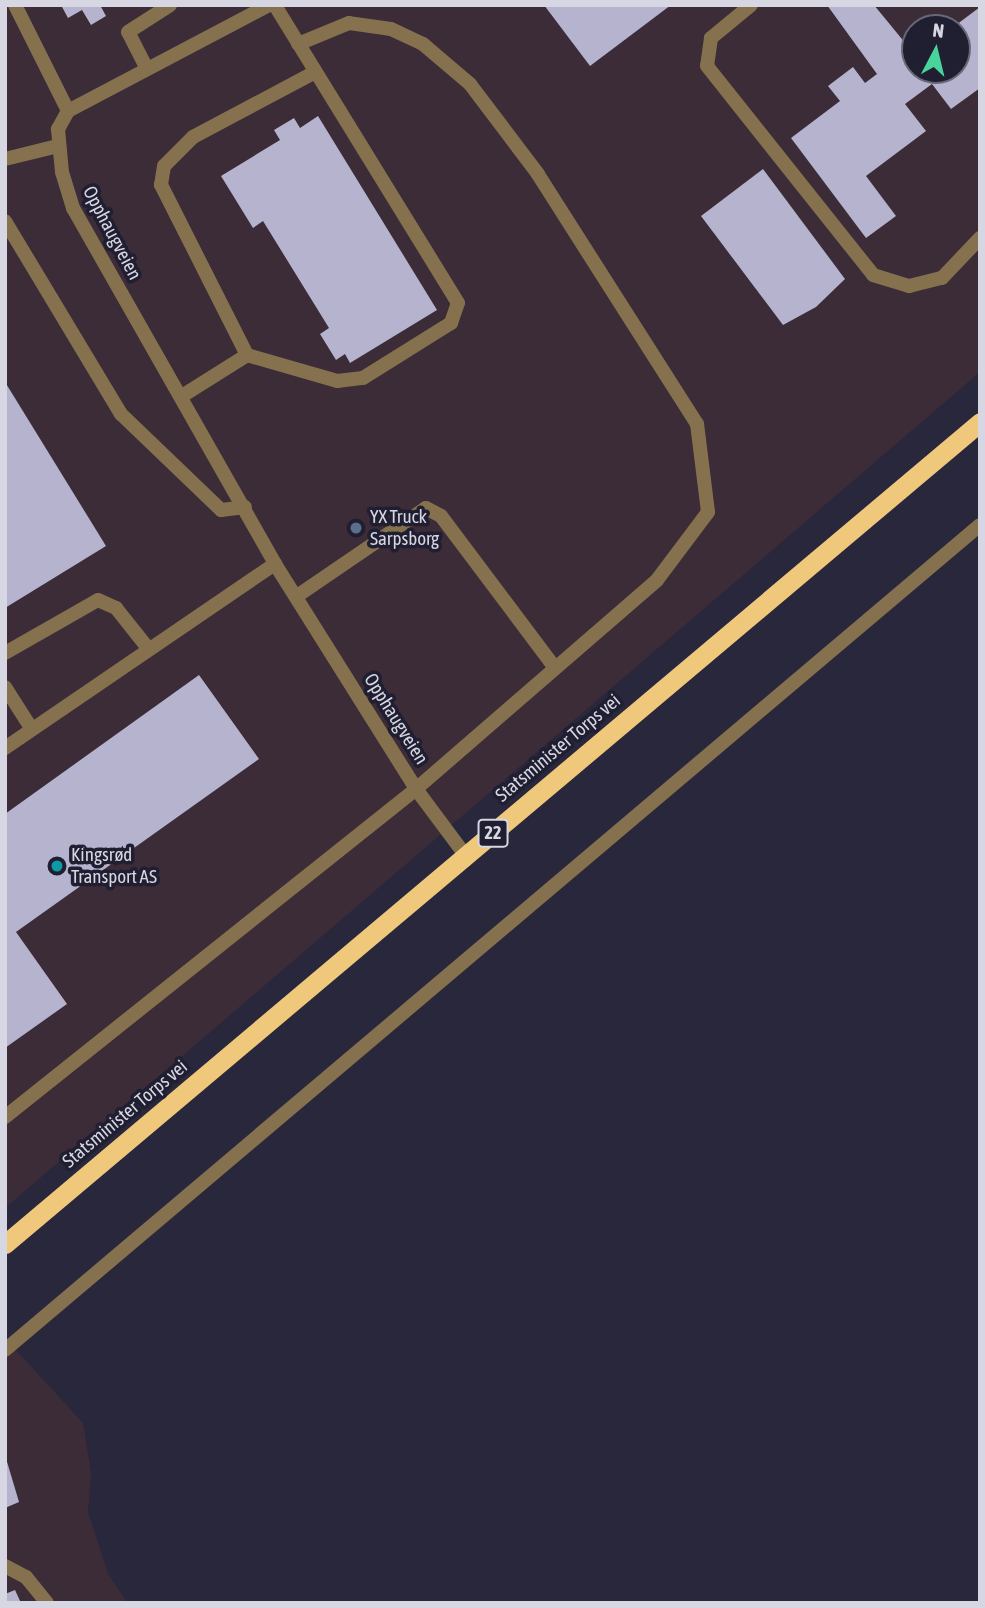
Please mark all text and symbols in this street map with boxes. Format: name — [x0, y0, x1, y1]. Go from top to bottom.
north arrow — [901, 14, 971, 84]
text: N — [931, 19, 945, 42]
street label: Opphaugveien — [78, 182, 146, 284]
place label: YX Truck Sarpsborg — [370, 506, 439, 550]
marker: YX Truck Sarpsborg — [348, 520, 364, 536]
street label: Opphaugveien — [359, 669, 433, 769]
street label: Statsminister Torps vei — [491, 689, 625, 807]
road number: 22 — [477, 818, 509, 848]
place label: Kingsrød Transport AS — [71, 844, 157, 888]
marker: Kingsrød Transport AS — [49, 858, 65, 874]
street label: Statsminister Torps vei — [58, 1055, 192, 1173]

